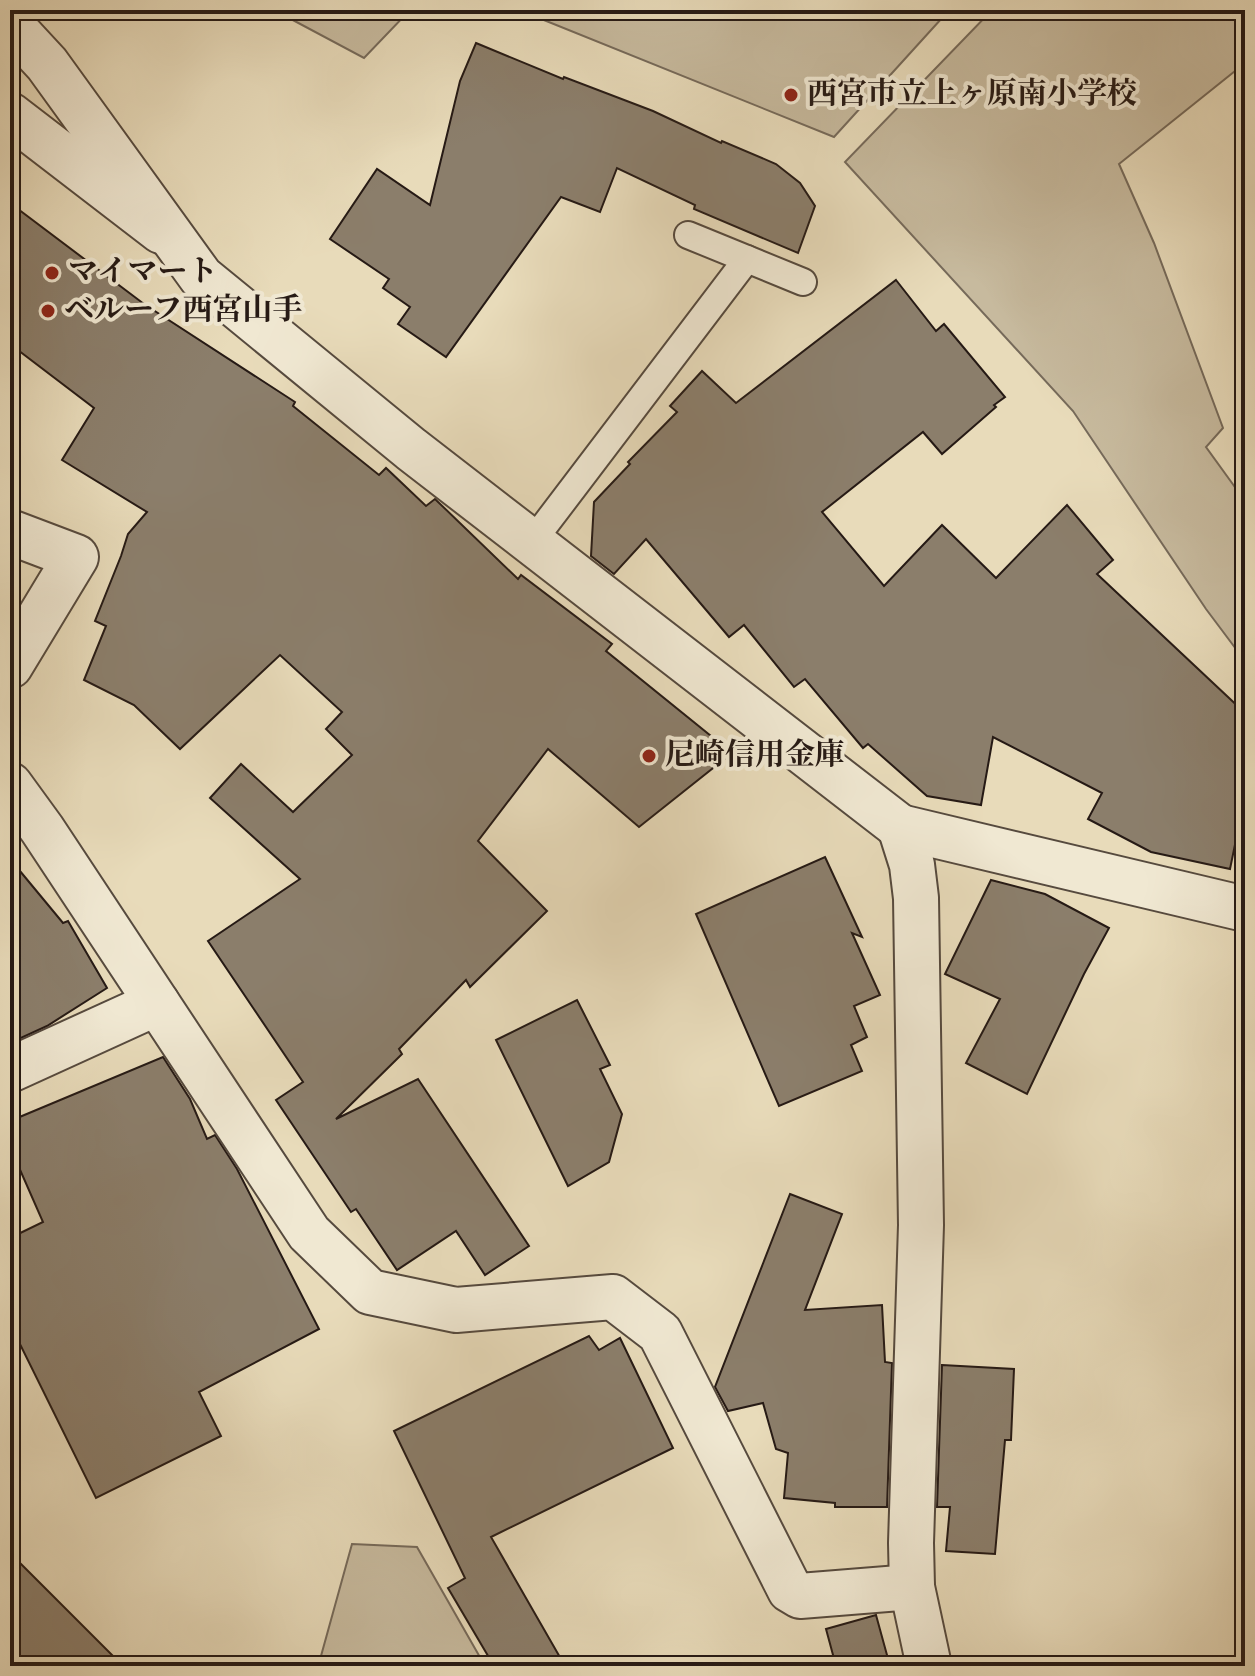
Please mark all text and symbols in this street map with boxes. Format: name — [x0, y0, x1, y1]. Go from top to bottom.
place label: 西宮市立上ヶ原南小学校 — [807, 74, 1137, 117]
marker: 西宮市立上ヶ原南小学校 — [782, 86, 800, 104]
place label: マイマート — [68, 252, 217, 295]
marker: マイマート — [43, 264, 61, 282]
place label: ベルーフ西宮山手 — [64, 290, 303, 333]
marker: ベルーフ西宮山手 — [39, 302, 57, 320]
place label: 尼崎信用金庫 — [665, 735, 845, 778]
marker: 尼崎信用金庫 — [640, 747, 658, 765]

